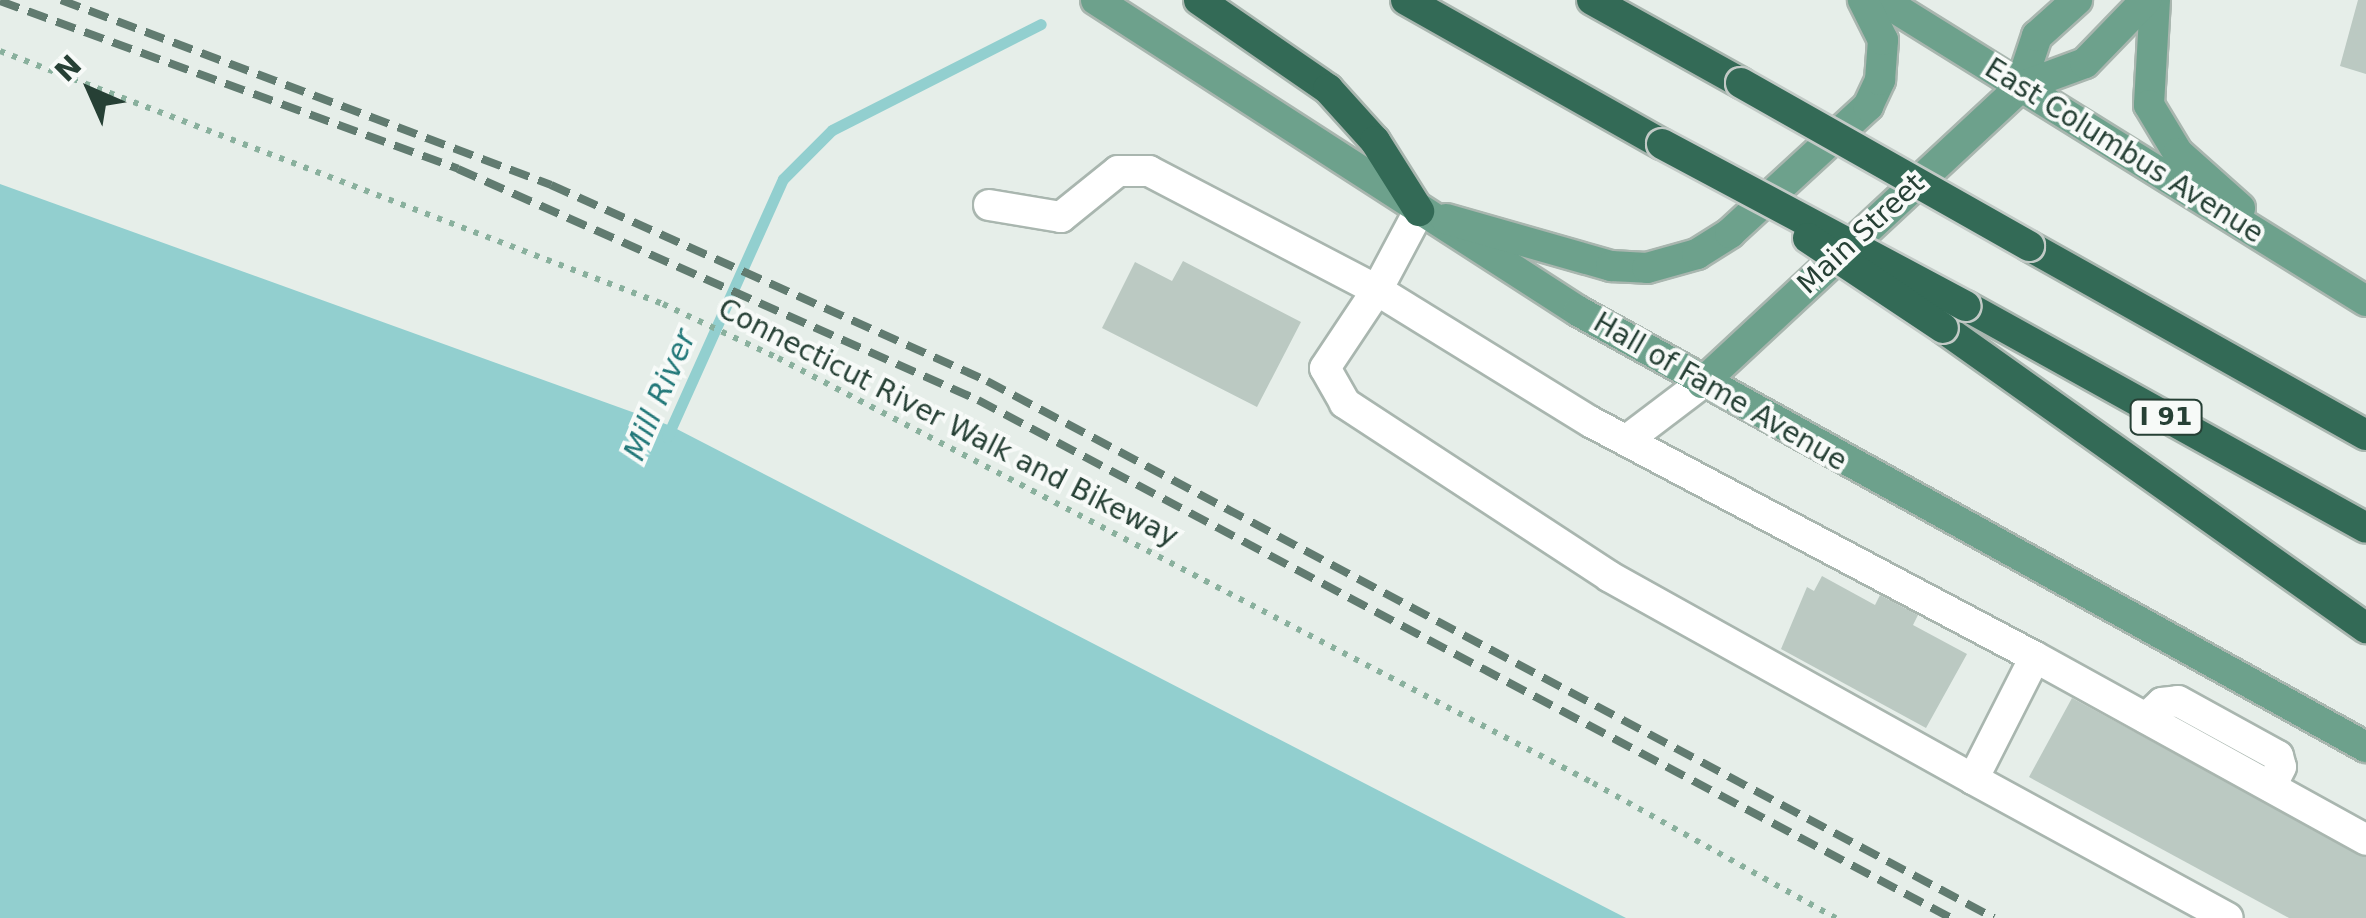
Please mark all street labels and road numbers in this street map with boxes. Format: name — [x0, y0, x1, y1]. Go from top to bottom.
street label: East Columbus Avenue — [1979, 51, 2269, 251]
street label: Main Street — [1791, 167, 1931, 301]
street label: Connecticut River Walk and Bikeway — [712, 292, 1184, 554]
street label: Hall of Fame Avenue — [1587, 306, 1853, 478]
road number: I 91 — [2128, 397, 2204, 437]

